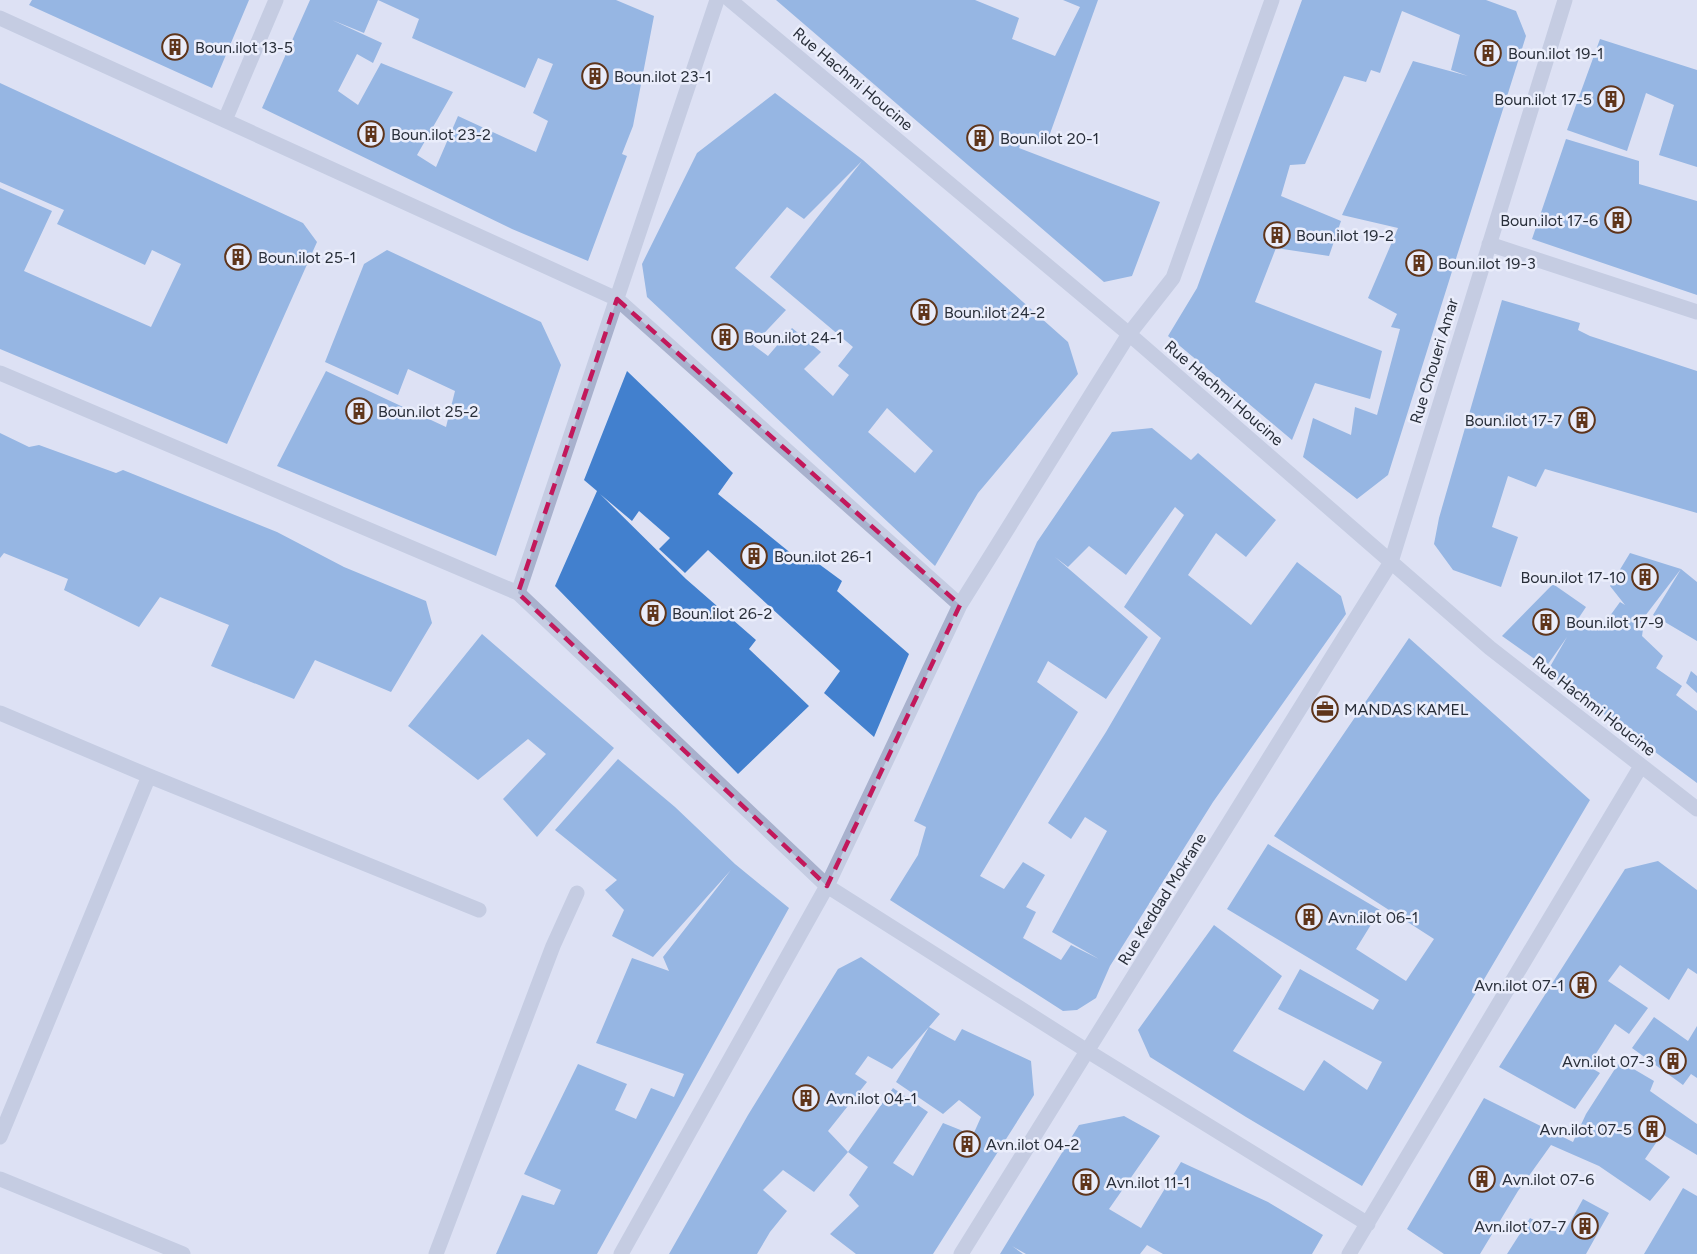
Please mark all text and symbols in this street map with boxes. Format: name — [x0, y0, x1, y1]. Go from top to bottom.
street label: Rue Hachmi Houcine — [789, 23, 917, 135]
building icon: Boun.ilot 13-5 — [160, 32, 190, 62]
place label: Boun.ilot 13-5 — [195, 38, 293, 57]
building icon: Boun.ilot 19-1 — [1473, 38, 1503, 68]
place label: Boun.ilot 19-1 — [1508, 44, 1604, 63]
building icon: Boun.ilot 23-1 — [580, 61, 610, 91]
place label: Boun.ilot 23-1 — [614, 67, 712, 86]
building icon: Boun.ilot 17-5 — [1596, 84, 1626, 114]
place label: Boun.ilot 17-5 — [1494, 90, 1592, 109]
building icon: Boun.ilot 23-2 — [356, 119, 386, 149]
building icon: Boun.ilot 20-1 — [965, 123, 995, 153]
place label: Boun.ilot 23-2 — [391, 125, 491, 144]
place label: Boun.ilot 20-1 — [1000, 129, 1099, 148]
building icon: Boun.ilot 17-6 — [1603, 205, 1633, 235]
place label: Boun.ilot 17-6 — [1500, 211, 1598, 230]
building icon: Boun.ilot 19-2 — [1262, 220, 1292, 250]
place label: Boun.ilot 19-2 — [1296, 226, 1394, 245]
building icon: Boun.ilot 25-1 — [223, 242, 253, 272]
place label: Boun.ilot 25-1 — [258, 248, 356, 267]
building icon: Boun.ilot 19-3 — [1404, 248, 1434, 278]
place label: Boun.ilot 19-3 — [1438, 254, 1536, 273]
street label: Rue Choueri Amar — [1406, 295, 1462, 426]
building icon: Boun.ilot 24-2 — [909, 297, 939, 327]
place label: Boun.ilot 24-2 — [944, 303, 1045, 322]
building icon: Boun.ilot 24-1 — [710, 322, 740, 352]
place label: Boun.ilot 24-1 — [744, 328, 843, 347]
street label: Rue Hachmi Houcine — [1161, 336, 1287, 450]
building icon: Boun.ilot 25-2 — [344, 396, 374, 426]
place label: Boun.ilot 25-2 — [378, 402, 479, 421]
building icon: Boun.ilot 17-7 — [1567, 405, 1597, 435]
place label: Boun.ilot 17-7 — [1465, 411, 1562, 430]
building icon: Boun.ilot 26-1 — [739, 541, 769, 571]
place label: Boun.ilot 26-1 — [774, 547, 872, 566]
building icon: Boun.ilot 17-10 — [1630, 562, 1660, 592]
place label: Boun.ilot 17-10 — [1521, 568, 1626, 587]
building icon: Boun.ilot 26-2 — [638, 598, 668, 628]
place label: Boun.ilot 26-2 — [672, 604, 772, 623]
building icon: Boun.ilot 17-9 — [1531, 607, 1561, 637]
place label: Boun.ilot 17-9 — [1566, 613, 1664, 632]
street label: Rue Hachmi Houcine — [1529, 652, 1660, 760]
office icon: MANDAS KAMEL — [1310, 694, 1340, 724]
place label: MANDAS KAMEL — [1344, 700, 1469, 719]
street label: Rue Keddad Mokrane — [1114, 829, 1210, 969]
building icon: Avn.ilot 06-1 — [1294, 902, 1324, 932]
place label: Avn.ilot 06-1 — [1328, 908, 1418, 927]
building icon: Avn.ilot 07-1 — [1568, 970, 1598, 1000]
place label: Avn.ilot 07-1 — [1474, 976, 1564, 995]
building icon: Avn.ilot 07-3 — [1658, 1046, 1688, 1076]
place label: Avn.ilot 07-3 — [1562, 1052, 1654, 1071]
building icon: Avn.ilot 04-1 — [791, 1083, 821, 1113]
place label: Avn.ilot 04-1 — [826, 1089, 917, 1108]
building icon: Avn.ilot 07-5 — [1637, 1114, 1667, 1144]
place label: Avn.ilot 07-5 — [1540, 1120, 1632, 1139]
building icon: Avn.ilot 04-2 — [952, 1129, 982, 1159]
place label: Avn.ilot 04-2 — [986, 1135, 1080, 1154]
building icon: Avn.ilot 07-6 — [1467, 1164, 1497, 1194]
building icon: Avn.ilot 11-1 — [1071, 1167, 1101, 1197]
place label: Avn.ilot 07-6 — [1502, 1170, 1594, 1189]
place label: Avn.ilot 11-1 — [1106, 1173, 1190, 1192]
building icon: Avn.ilot 07-7 — [1570, 1211, 1600, 1241]
place label: Avn.ilot 07-7 — [1474, 1217, 1566, 1236]

